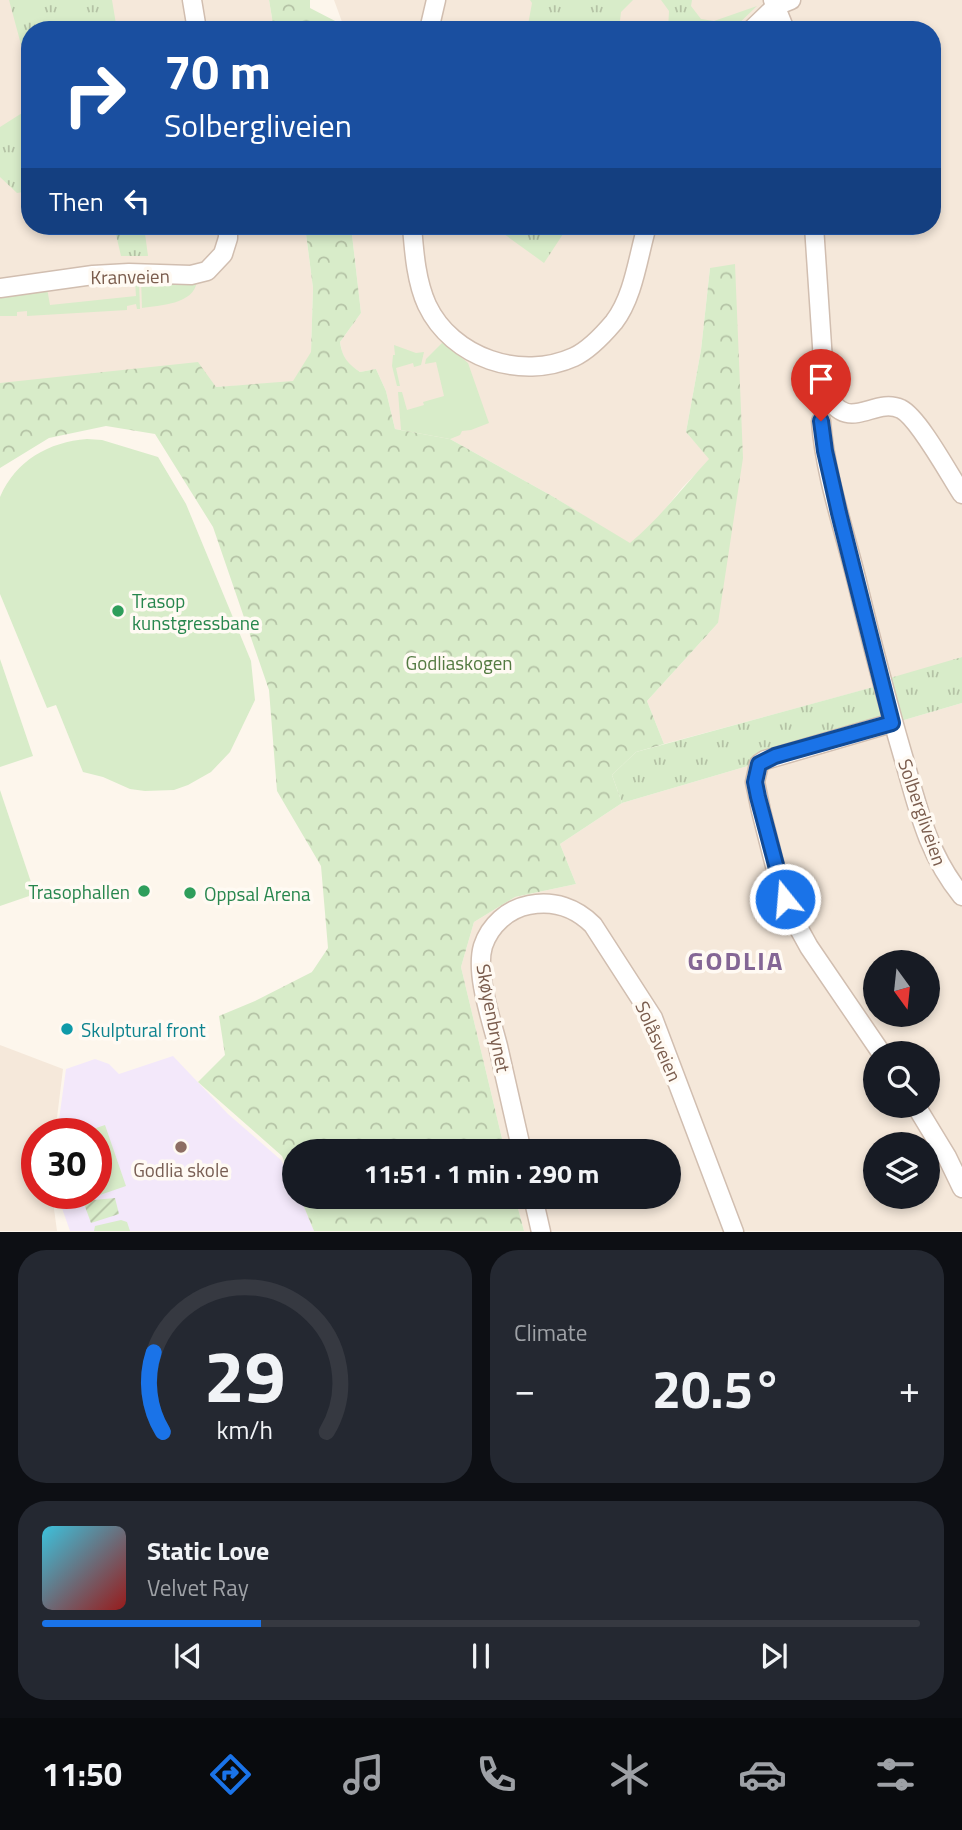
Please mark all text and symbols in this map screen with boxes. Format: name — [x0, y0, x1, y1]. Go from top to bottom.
text: 70 m — [164, 33, 271, 108]
icon: right — [49, 49, 140, 140]
text: Solbergliveien — [164, 101, 352, 149]
text: Then — [49, 182, 104, 221]
icon: left — [118, 182, 156, 220]
street label: Kranveien — [90, 261, 170, 291]
pin — [791, 349, 851, 421]
icon: arrive — [802, 360, 840, 398]
place label: Trasop kunstgressbane — [132, 586, 260, 637]
marker: Trasop kunstgressbane — [110, 603, 126, 619]
park label: Godliaskogen — [405, 648, 513, 677]
street label: Solbergliveien — [891, 755, 955, 869]
position arrow — [748, 862, 822, 936]
place label: Trasophallen — [28, 877, 130, 906]
place label: Oppsal Arena — [204, 879, 311, 908]
marker: Trasophallen — [136, 883, 152, 899]
marker: Oppsal Arena — [182, 885, 198, 901]
district label: GODLIA — [688, 941, 784, 980]
north arrow — [863, 950, 940, 1027]
map controls — [863, 950, 940, 1209]
street label: Skøyenbrynet — [469, 961, 519, 1075]
street label: Solåsveien — [628, 996, 690, 1086]
place label: Skulptural front — [81, 1015, 206, 1044]
marker: Skulptural front — [59, 1021, 75, 1037]
button: search — [863, 1041, 940, 1118]
speed limit sign: 30 — [21, 1118, 112, 1209]
button: layers — [863, 1132, 940, 1209]
marker: Godlia skole — [173, 1139, 189, 1155]
text: 11:51 · 1 min · 290 m — [364, 1154, 599, 1193]
place label: Godlia skole — [133, 1155, 229, 1184]
text: Climate — [514, 1315, 587, 1350]
text: 29 — [204, 1321, 286, 1431]
text: 20.5° — [652, 1349, 782, 1428]
text: − — [514, 1360, 535, 1418]
text: + — [899, 1360, 920, 1418]
text: km/h — [217, 1411, 273, 1449]
text: Static Love — [147, 1531, 269, 1570]
text: Velvet Ray — [147, 1570, 249, 1605]
icon: previous — [169, 1637, 207, 1675]
icon: pause — [462, 1637, 500, 1675]
icon: next — [755, 1637, 793, 1675]
text: 11:50 — [42, 1750, 122, 1798]
icon: directions — [206, 1750, 255, 1799]
icon: music — [339, 1750, 388, 1799]
icon: phone — [472, 1750, 521, 1799]
icon: climate — [605, 1750, 654, 1799]
icon: car — [738, 1750, 787, 1799]
icon: filters — [871, 1750, 920, 1799]

